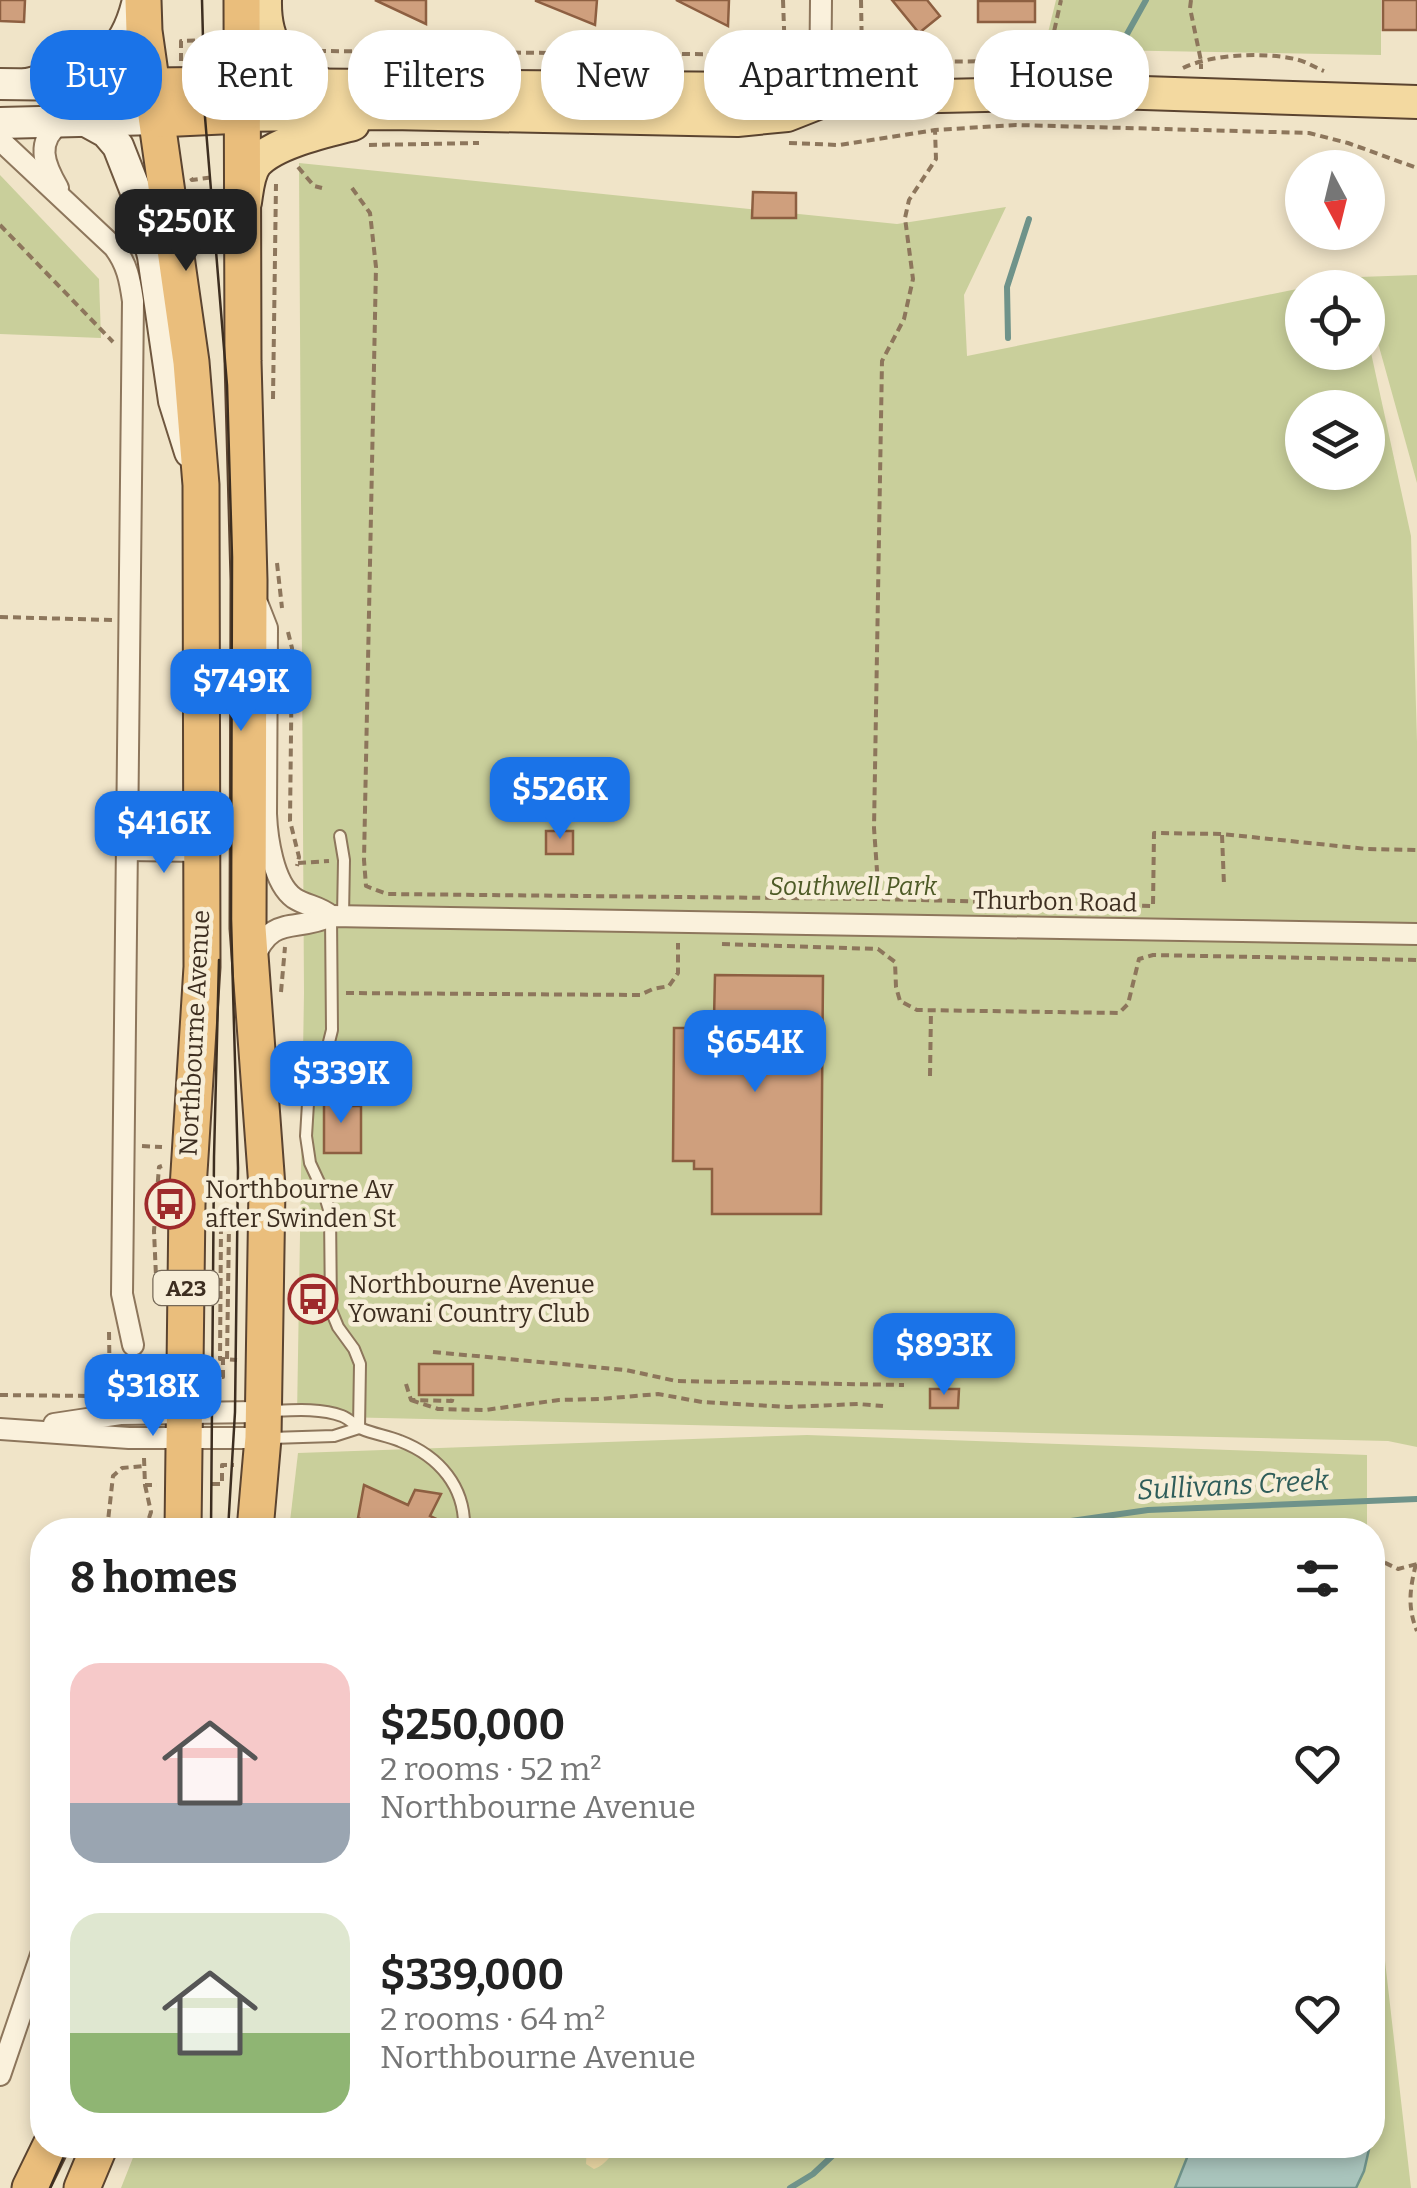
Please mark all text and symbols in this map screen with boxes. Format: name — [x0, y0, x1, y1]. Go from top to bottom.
chip: Buy — [30, 30, 162, 120]
chip: Rent — [182, 30, 328, 120]
chip: Filters — [348, 30, 521, 120]
chip: New — [541, 30, 684, 120]
chip: Apartment — [704, 30, 954, 120]
chip: House — [974, 30, 1149, 120]
north arrow — [1285, 150, 1385, 250]
map controls — [1285, 150, 1385, 490]
pin: $250K — [116, 189, 256, 274]
text: $250K — [137, 202, 235, 240]
button: locate — [1285, 270, 1385, 370]
button: layers — [1285, 390, 1385, 490]
pin: $749K — [171, 649, 311, 734]
text: $749K — [192, 662, 290, 700]
pin: $526K — [490, 757, 630, 842]
text: $526K — [512, 770, 608, 808]
pin: $416K — [94, 791, 234, 876]
text: $416K — [117, 804, 211, 842]
park label: Southwell Park — [769, 872, 938, 902]
street label: Thurbon Road — [973, 886, 1138, 918]
street label: Northbourne Avenue — [174, 909, 216, 1157]
pin: $654K — [685, 1010, 825, 1095]
text: $654K — [706, 1023, 804, 1061]
pin: $339K — [271, 1041, 411, 1126]
text: $339K — [292, 1054, 390, 1092]
place label: Northbourne Av after Swinden St — [205, 1175, 396, 1234]
bus stop icon: Northbourne Av after Swinden St — [144, 1178, 196, 1230]
place label: Northbourne Avenue Yowani Country Club — [348, 1270, 595, 1329]
road number: A23 — [154, 1271, 218, 1305]
bus stop icon: Northbourne Avenue Yowani Country Club — [287, 1273, 339, 1325]
pin: $893K — [874, 1313, 1014, 1398]
text: $893K — [895, 1326, 993, 1364]
pin: $318K — [83, 1354, 223, 1439]
text: $318K — [106, 1367, 200, 1405]
water label: Sullivans Creek — [1136, 1463, 1331, 1507]
icon: filters — [1290, 1551, 1345, 1606]
text: 8 homes — [70, 1553, 238, 1603]
text: $250,000 — [380, 1700, 565, 1750]
icon: home — [150, 1703, 270, 1823]
icon: heart — [1290, 1736, 1345, 1791]
text: 2 rooms · 52 m² — [380, 1750, 602, 1788]
text: Northbourne Avenue — [380, 1788, 696, 1826]
text: $339,000 — [380, 1950, 564, 2000]
icon: home — [150, 1953, 270, 2073]
icon: heart — [1290, 1986, 1345, 2041]
text: 2 rooms · 64 m² — [380, 2000, 605, 2038]
text: Northbourne Avenue — [380, 2038, 696, 2076]

